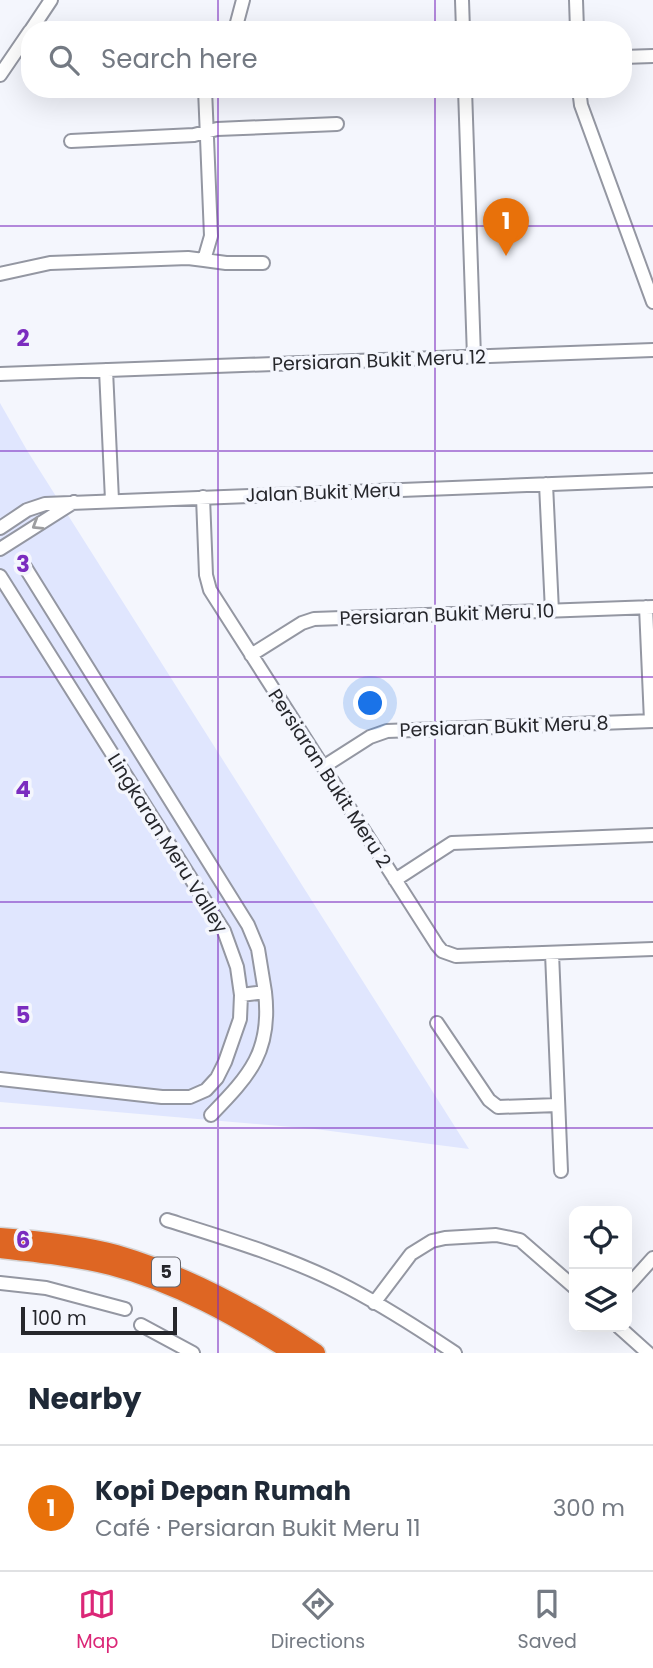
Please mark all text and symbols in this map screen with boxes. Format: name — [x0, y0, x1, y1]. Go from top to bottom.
search box — [21, 21, 632, 98]
icon: search — [45, 41, 83, 79]
text: Search here — [101, 41, 258, 77]
pin: 1 — [483, 198, 529, 256]
text: 2 — [16, 322, 30, 354]
street label: Persiaran Bukit Meru 12 — [272, 343, 487, 378]
street label: Jalan Bukit Meru — [245, 476, 401, 509]
one-way arrow — [32, 517, 45, 530]
text: 3 — [16, 548, 30, 580]
street label: Persiaran Bukit Meru 10 — [339, 597, 555, 632]
street label: Persiaran Bukit Meru 2 — [262, 684, 398, 873]
your location — [353, 686, 387, 720]
street label: Persiaran Bukit Meru 8 — [399, 709, 609, 744]
street label: Lingkaran Meru Valley — [101, 748, 234, 939]
text: 4 — [15, 773, 31, 805]
text: 5 — [16, 999, 30, 1031]
map controls — [569, 1206, 632, 1332]
button: locate — [569, 1206, 632, 1269]
text: 6 — [16, 1224, 30, 1256]
road number: 5 — [152, 1258, 180, 1287]
button: layers — [569, 1269, 632, 1332]
scale bar — [21, 1304, 177, 1336]
text: 100 m — [32, 1305, 87, 1332]
text: Nearby — [28, 1377, 142, 1420]
text: Kopi Depan Rumah — [95, 1473, 351, 1509]
text: 1 — [47, 1492, 55, 1524]
text: 300 m — [553, 1492, 625, 1524]
text: Café · Persiaran Bukit Meru 11 — [95, 1512, 421, 1544]
tab: Map — [76, 1585, 118, 1656]
tab: Directions — [271, 1585, 365, 1656]
tab: Saved — [518, 1585, 577, 1656]

